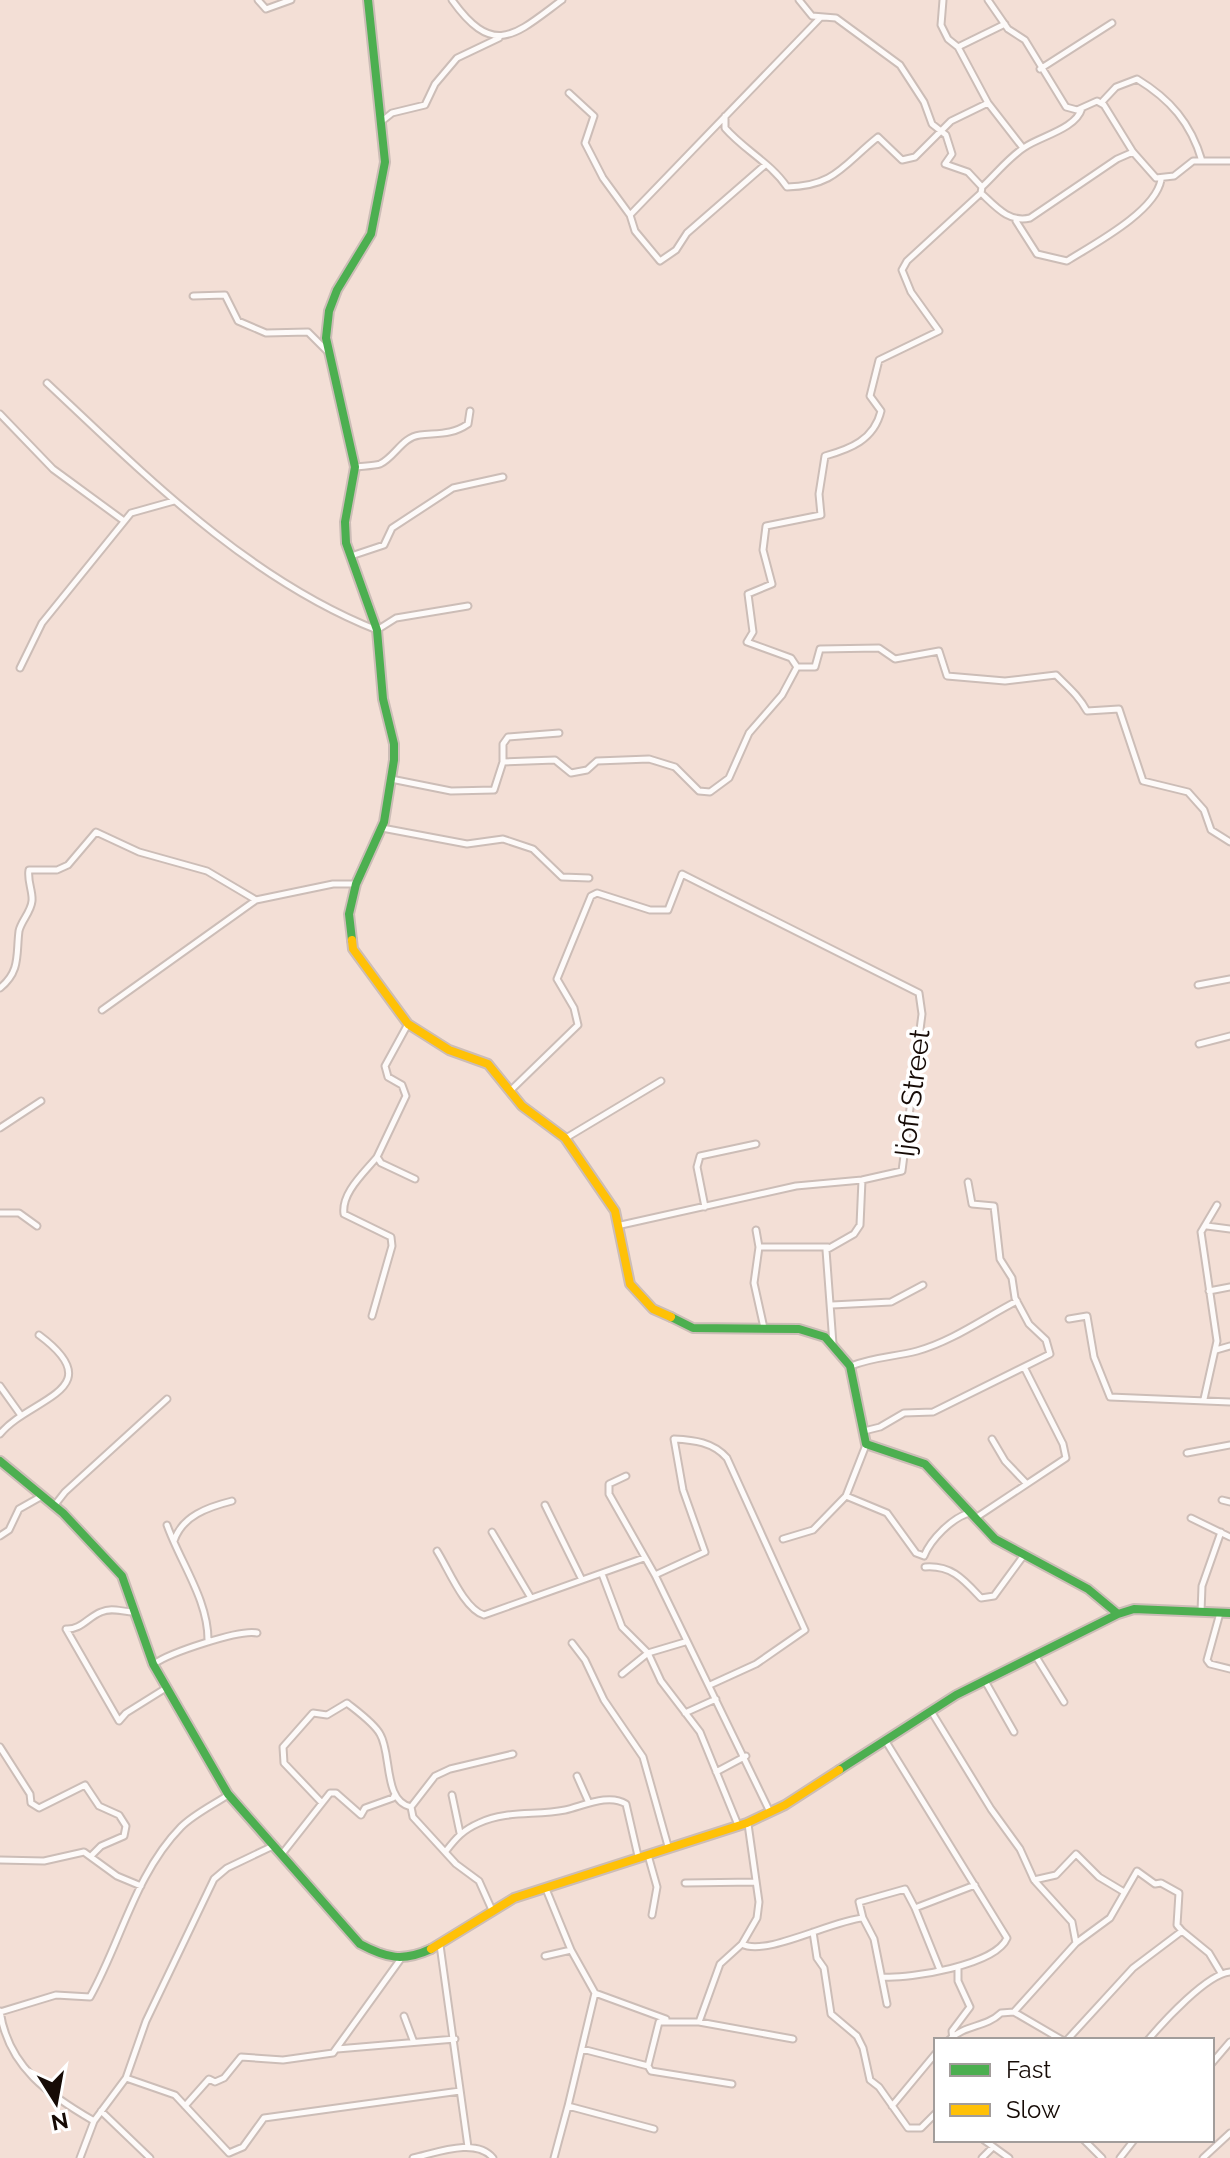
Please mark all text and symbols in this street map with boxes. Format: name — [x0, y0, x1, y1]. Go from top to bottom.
street label: Ijofi Street — [888, 1027, 937, 1159]
legend — [934, 2038, 1214, 2142]
text: Fast — [1006, 2055, 1051, 2084]
north arrow — [16, 2062, 96, 2142]
text: Slow — [1006, 2095, 1061, 2124]
text: N — [49, 2107, 71, 2136]

